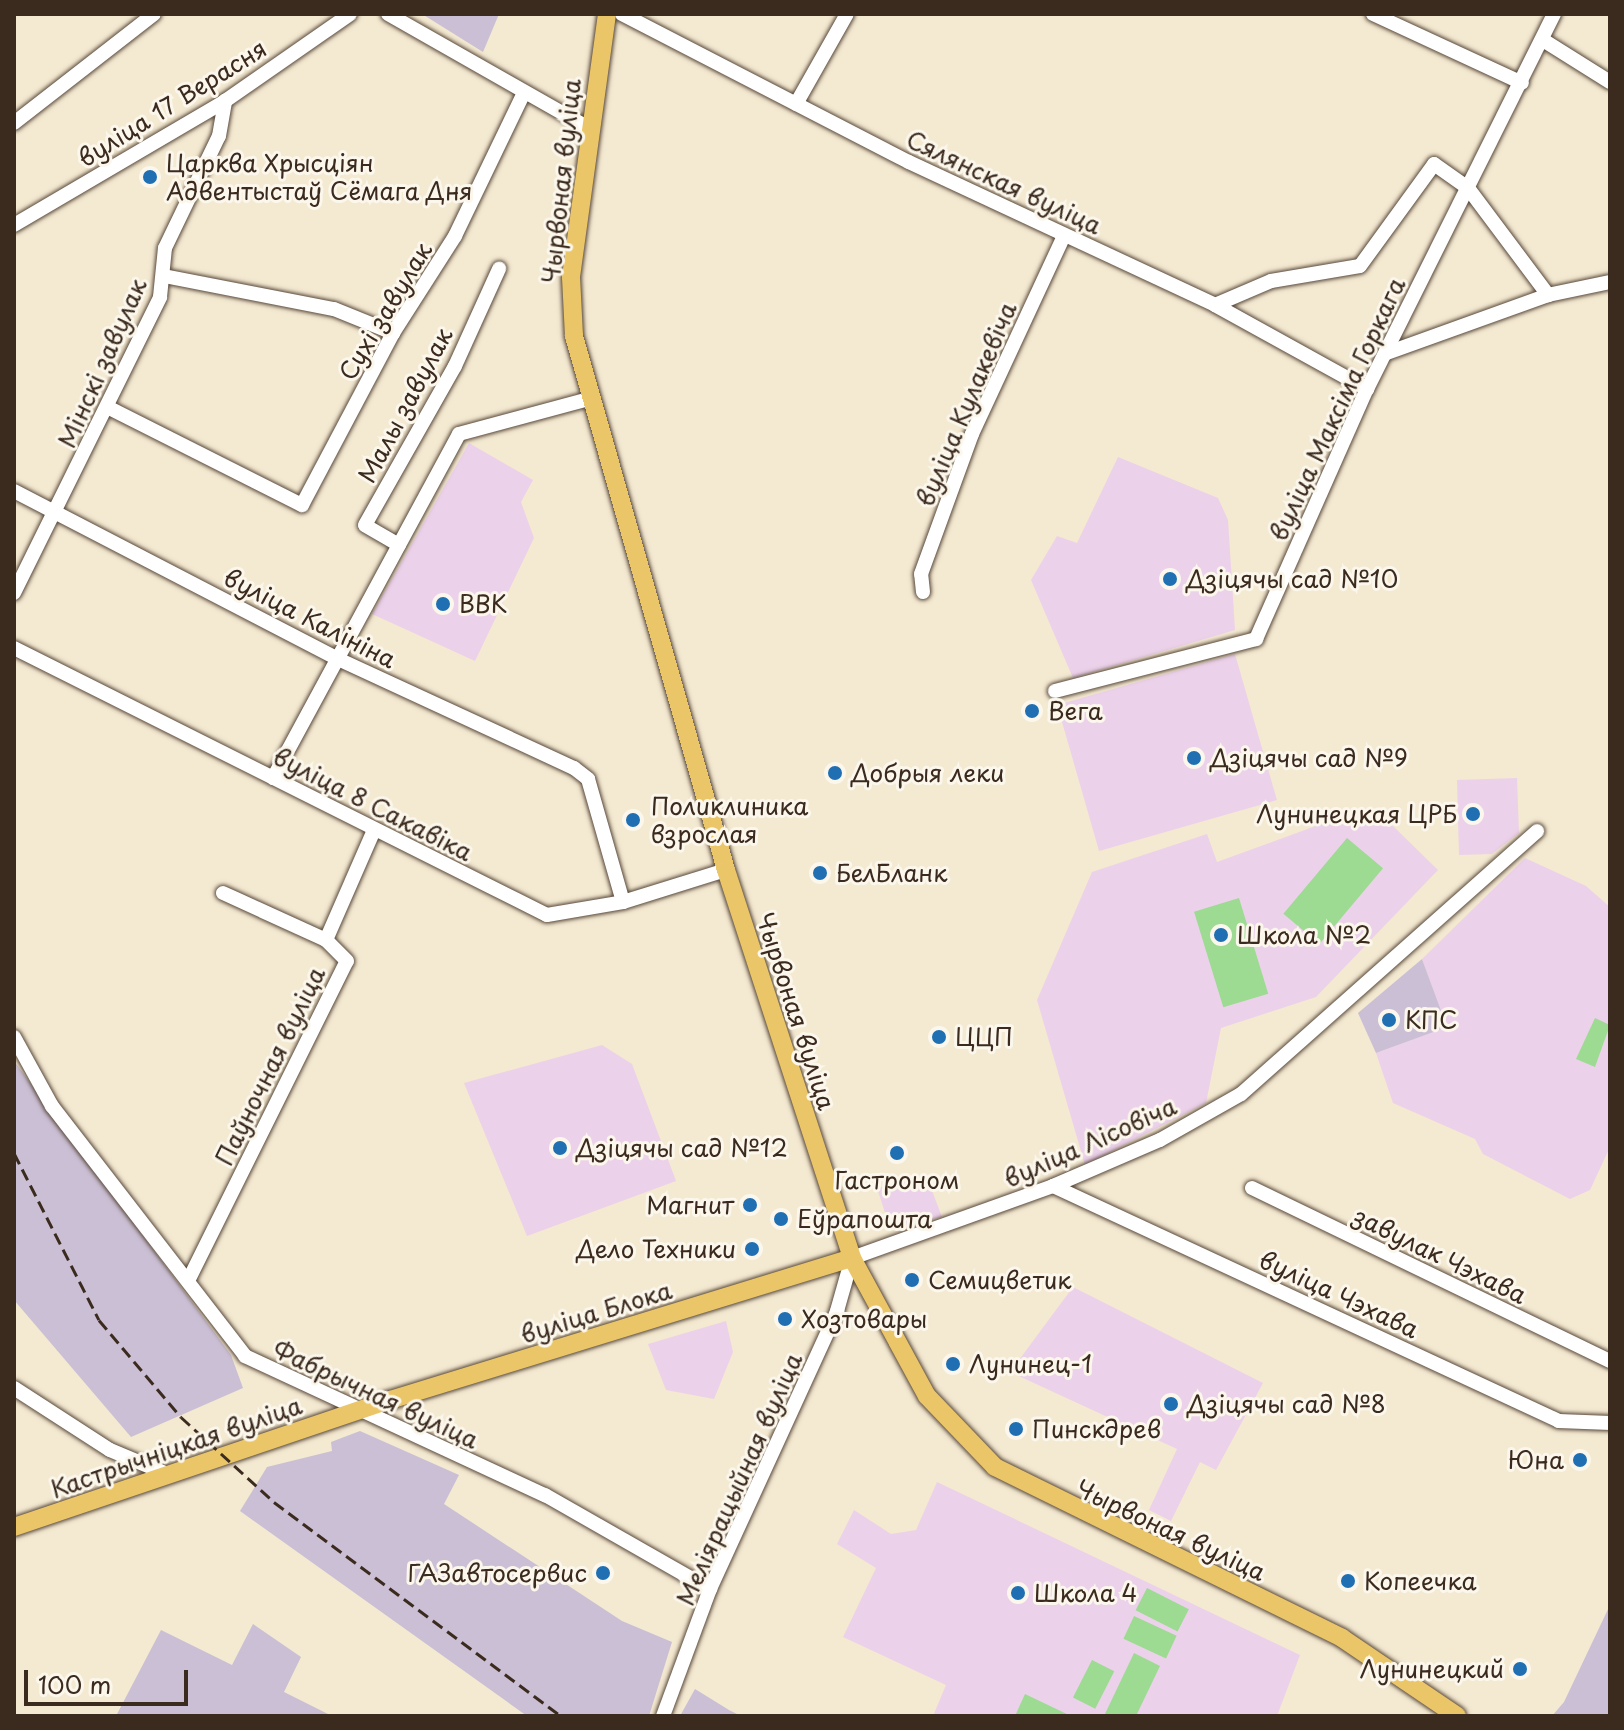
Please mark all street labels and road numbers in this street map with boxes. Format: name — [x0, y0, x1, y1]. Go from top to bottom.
street label: вуліца 17 Верасня — [72, 33, 272, 173]
street label: Чырвоная вуліца — [536, 77, 586, 285]
street label: Сялянская вуліца — [901, 124, 1107, 240]
street label: Сухі завулак — [333, 237, 437, 385]
street label: вуліца Максіма Горкага — [1263, 272, 1411, 546]
street label: Мінскі завулак — [51, 273, 153, 453]
street label: вуліца Кулакевіча — [910, 298, 1022, 510]
street label: Малы завулак — [352, 322, 458, 488]
street label: вуліца Калініна — [220, 562, 400, 674]
street label: вуліца 8 Сакавіка — [268, 741, 478, 867]
street label: Чырвоная вуліца — [750, 908, 842, 1114]
street label: Паўночная вуліца — [209, 962, 331, 1170]
street label: вуліца Лісовіча — [999, 1091, 1181, 1193]
street label: завулак Чэхава — [1348, 1200, 1532, 1310]
street label: вуліца Чэхава — [1255, 1244, 1423, 1344]
street label: вуліца Блока — [516, 1275, 676, 1349]
street label: Фабрычная вуліца — [268, 1334, 484, 1454]
street label: Меліярацыйная вуліца — [670, 1348, 808, 1610]
street label: Кастрычніцкая вуліца — [46, 1390, 306, 1504]
street label: Чырвоная вуліца — [1071, 1473, 1271, 1587]

